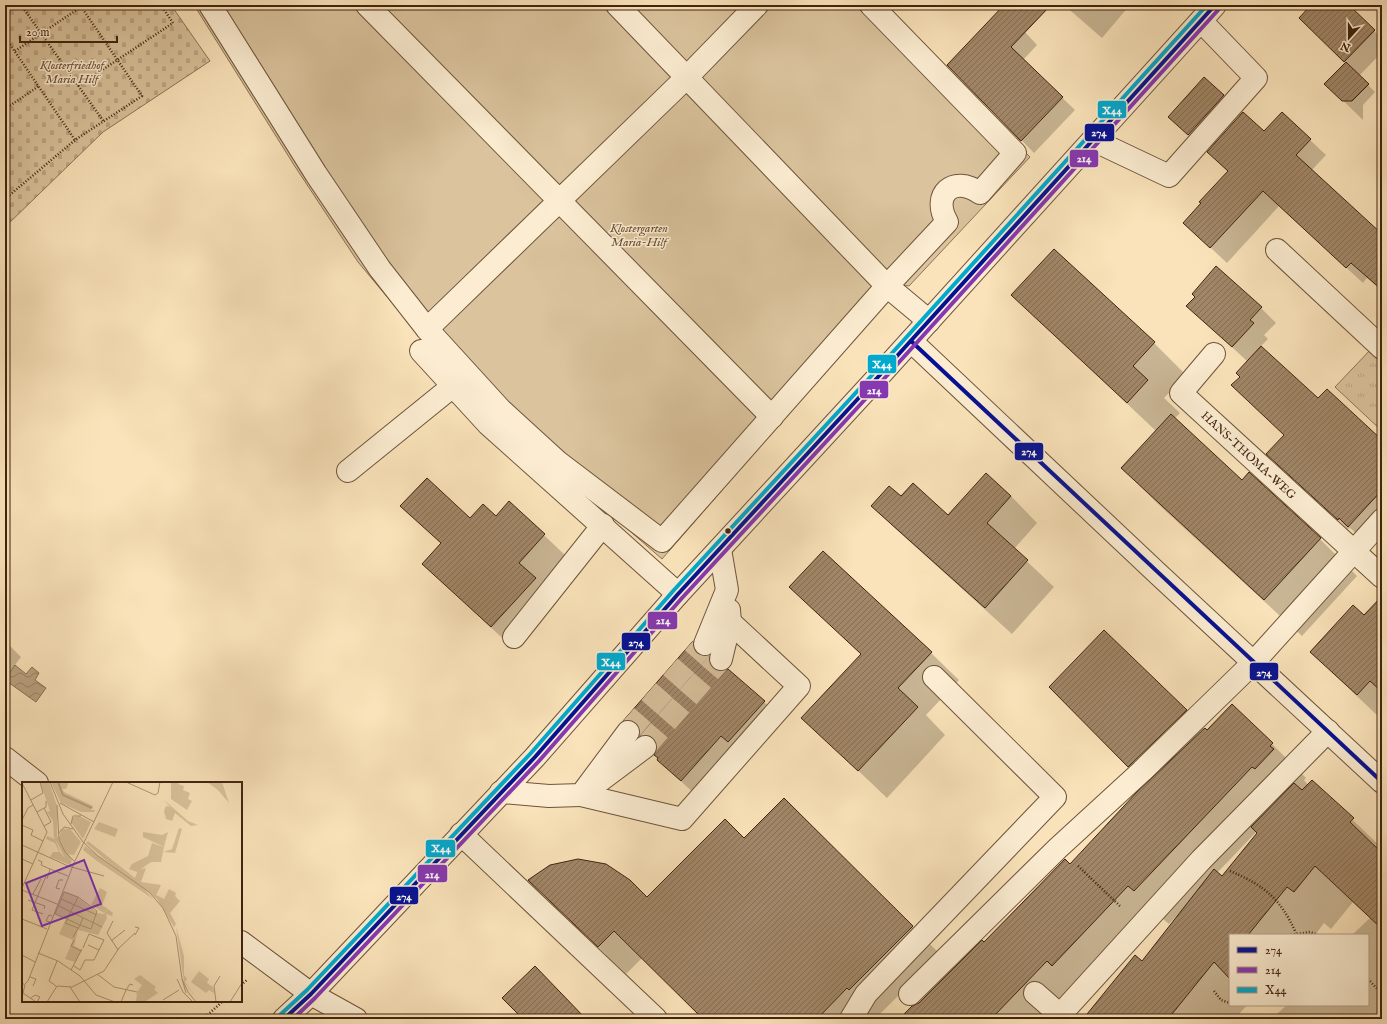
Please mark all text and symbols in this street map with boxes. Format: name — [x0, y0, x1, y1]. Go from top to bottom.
scale bar — [20, 18, 117, 44]
north arrow — [1329, 18, 1369, 58]
text: 20 m — [26, 25, 49, 40]
text: N — [1338, 38, 1354, 55]
park label: Klosterfriedhof Maria Hilf — [39, 58, 108, 87]
line badge: X44 — [1097, 100, 1127, 119]
text: X44 — [1101, 104, 1122, 118]
line badge: 274 — [1084, 123, 1115, 142]
text: 274 — [1091, 126, 1107, 140]
line badge: 214 — [1069, 149, 1099, 168]
text: 214 — [1077, 152, 1092, 166]
park label: Klostergarten Maria-Hilf — [609, 221, 670, 250]
line badge: X44 — [867, 354, 897, 374]
text: X44 — [871, 358, 892, 372]
line badge: 214 — [859, 380, 889, 399]
text: 214 — [867, 384, 882, 398]
street label: HANS-THOMA-WEG — [1198, 408, 1299, 503]
line badge: 274 — [1014, 442, 1044, 461]
text: 274 — [1021, 445, 1037, 459]
unlabelled marker — [723, 526, 733, 536]
line badge: 214 — [647, 611, 678, 630]
text: 214 — [656, 614, 671, 628]
line badge: 274 — [621, 632, 651, 651]
text: 274 — [628, 636, 644, 650]
line badge: X44 — [596, 652, 626, 671]
text: X44 — [600, 656, 621, 670]
line badge: 274 — [1249, 662, 1279, 681]
text: 274 — [1256, 666, 1272, 680]
inset map — [22, 782, 242, 1002]
line badge: X44 — [425, 839, 456, 858]
text: X44 — [430, 842, 451, 856]
line badge: 214 — [417, 864, 448, 883]
text: 214 — [425, 868, 440, 882]
line badge: 274 — [389, 886, 419, 905]
text: 274 — [396, 890, 412, 904]
legend — [1229, 934, 1369, 1006]
text: 274 — [1265, 943, 1282, 958]
text: 214 — [1265, 963, 1281, 978]
text: X44 — [1265, 983, 1287, 998]

